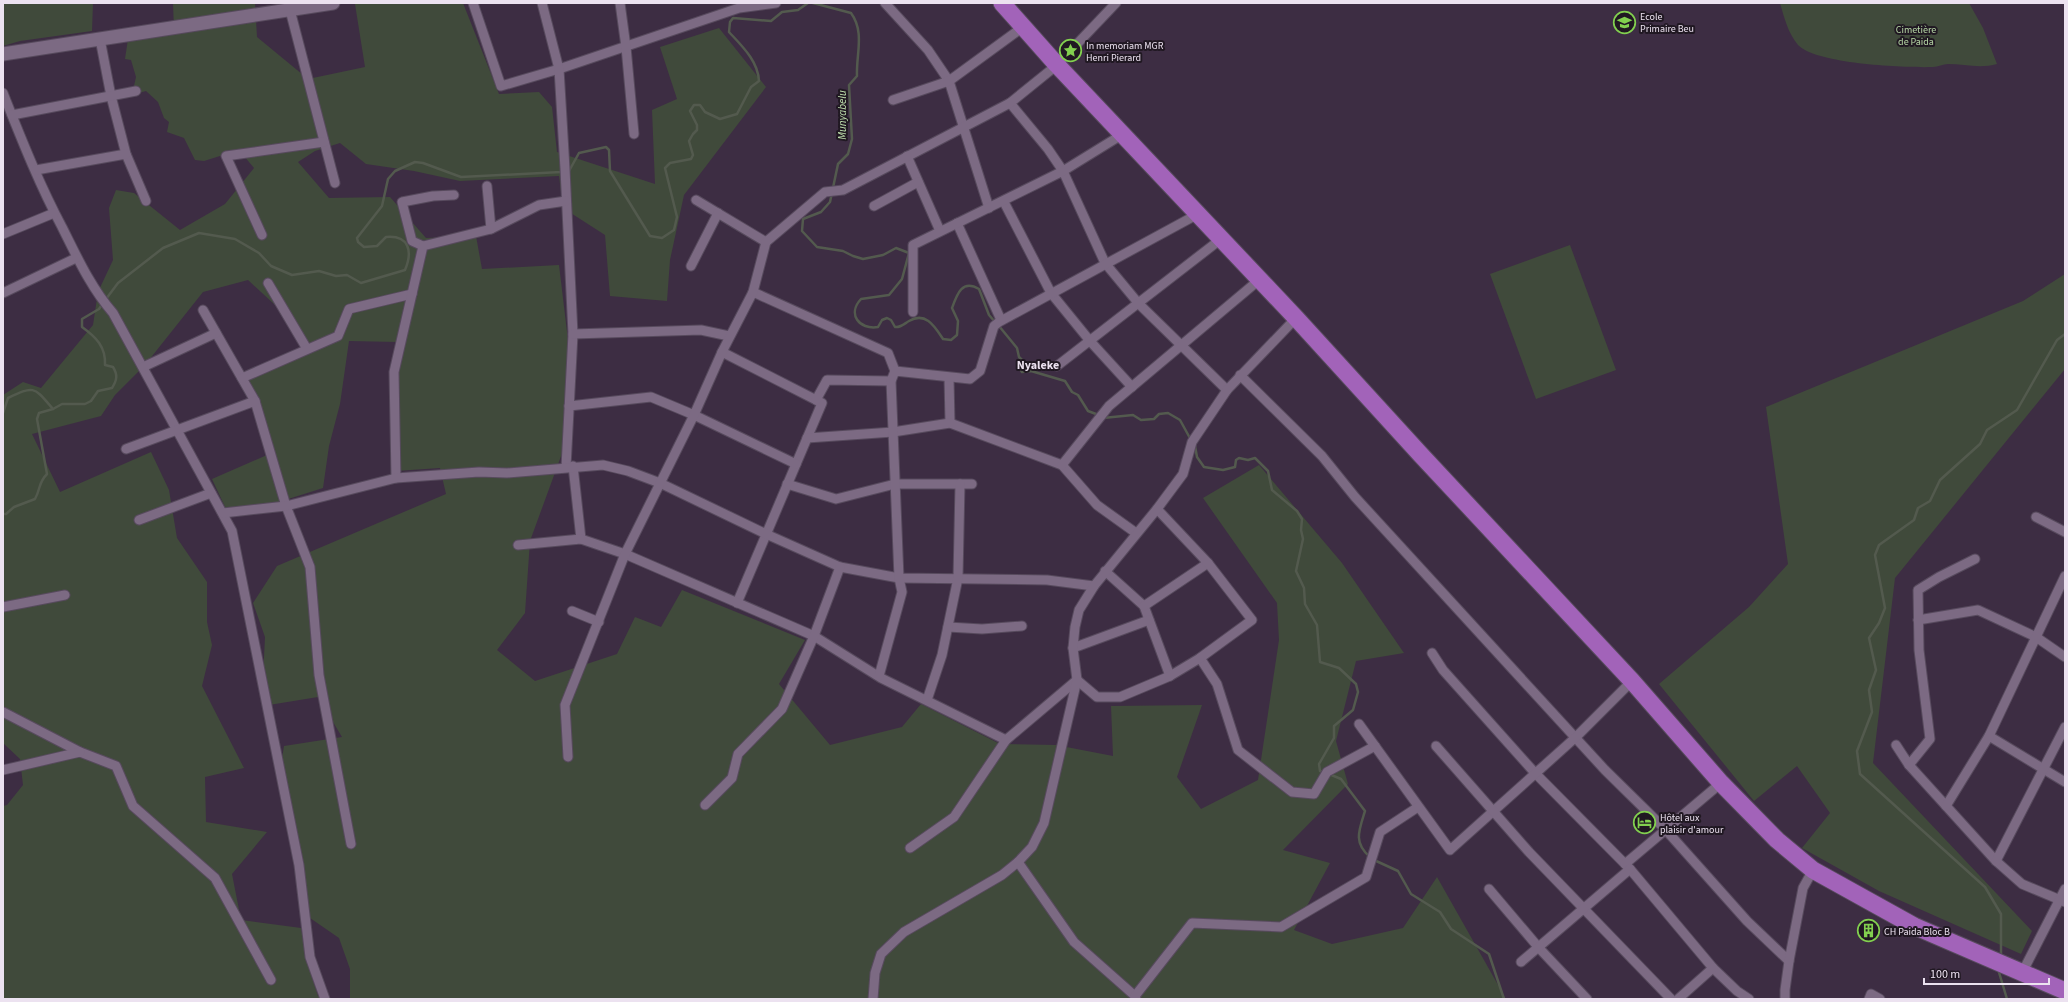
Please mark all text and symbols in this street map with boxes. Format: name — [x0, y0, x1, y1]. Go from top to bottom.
school or university icon: Ecole Primaire Beu — [1612, 9, 1638, 35]
place label: Ecole Primaire Beu — [1640, 10, 1694, 36]
park label: Cimetière de Paida — [1896, 23, 1936, 49]
place icon: In memoriam MGR Henri Pierard — [1058, 38, 1084, 64]
place label: In memoriam MGR Henri Pierard — [1086, 39, 1164, 65]
water label: Munyabelu — [835, 90, 850, 140]
district label: Nyaleke — [1017, 357, 1059, 374]
hotel icon: Hôtel aux plaisir d'amour — [1631, 810, 1657, 836]
place label: Hôtel aux plaisir d'amour — [1660, 811, 1724, 837]
building icon: CH Paida Bloc B — [1856, 918, 1882, 944]
place label: CH Paida Bloc B — [1884, 925, 1950, 939]
scale bar — [1924, 960, 2049, 986]
text: 100 m — [1930, 966, 1960, 983]

